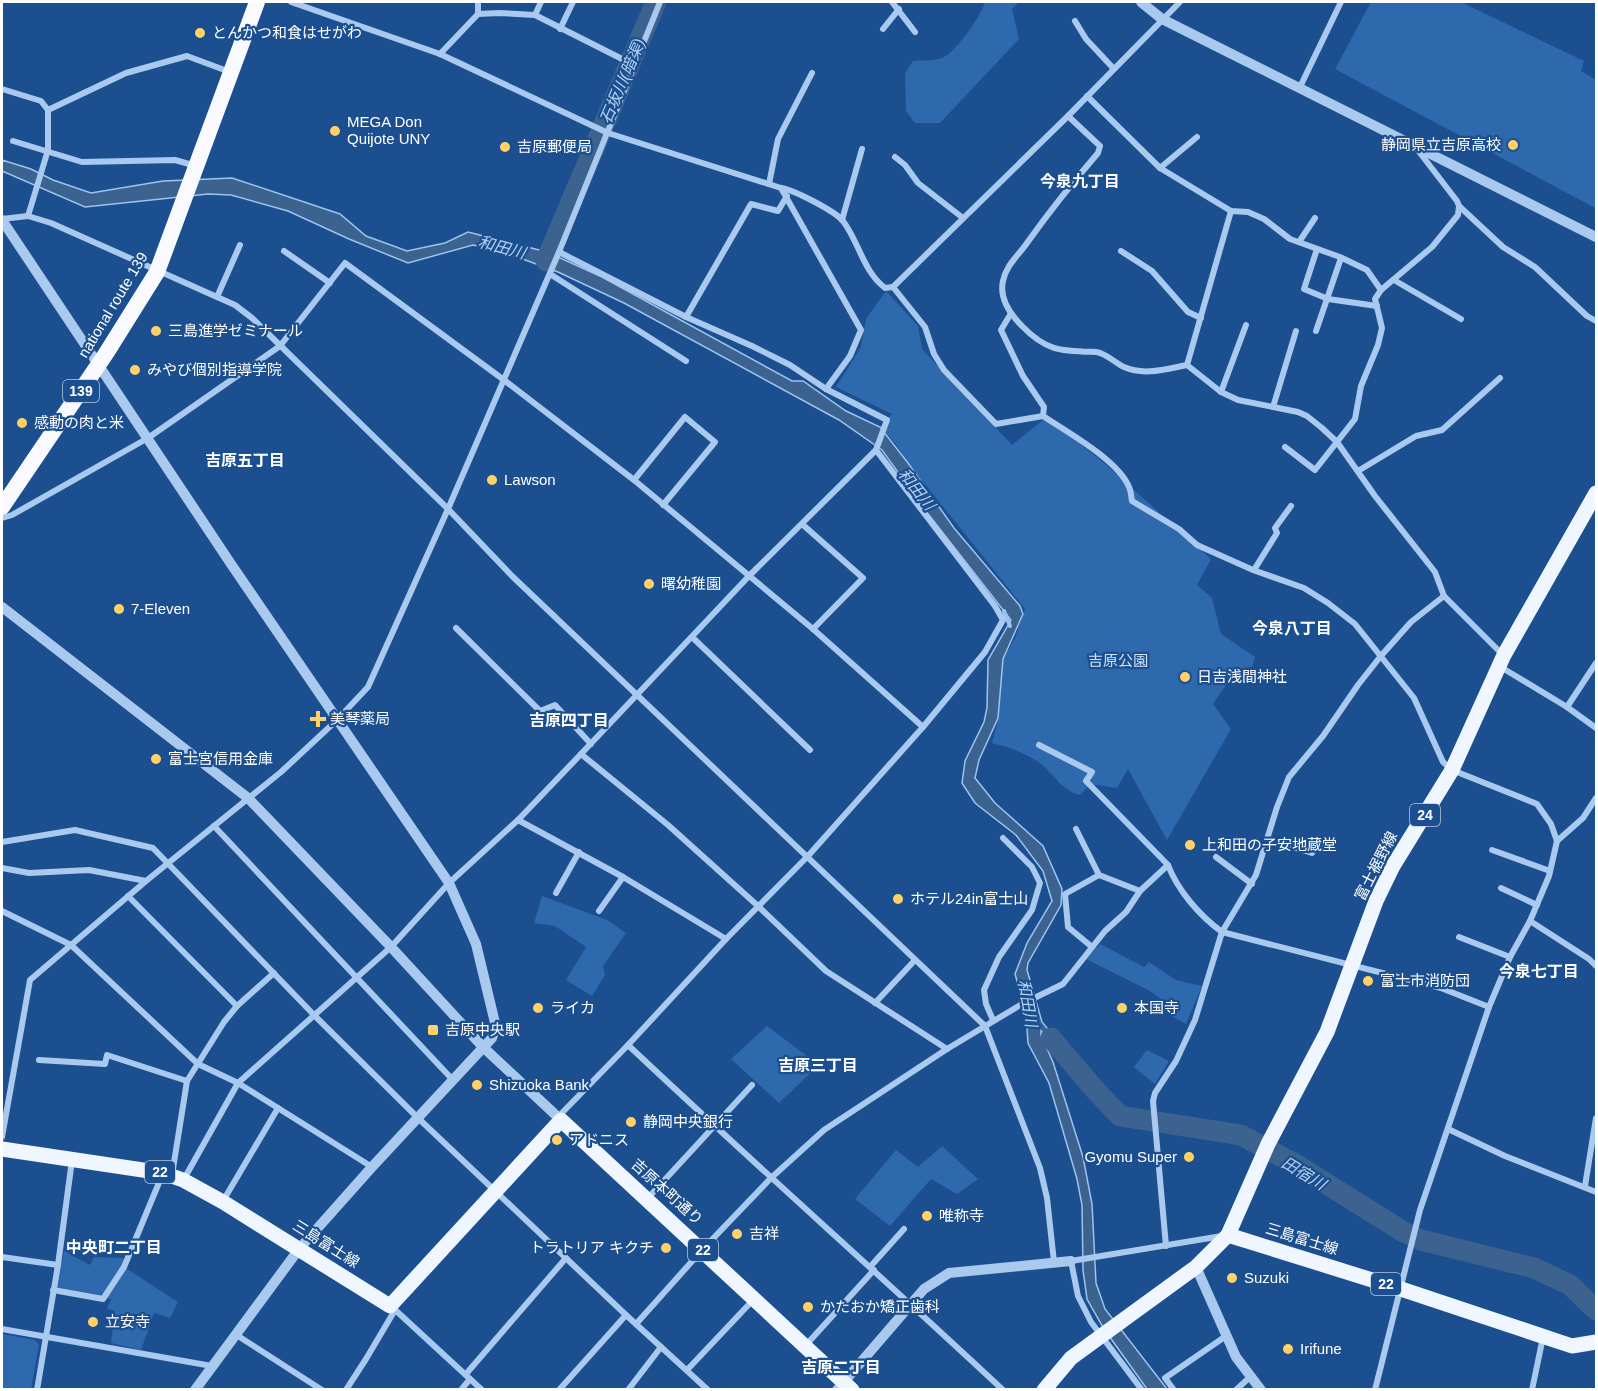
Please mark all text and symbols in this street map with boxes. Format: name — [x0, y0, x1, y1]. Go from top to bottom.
place label: とんかつ和食はせがわ — [212, 24, 362, 41]
marker: とんかつ和食はせがわ — [193, 26, 207, 40]
water label: 石坂川(暗渠) — [597, 36, 648, 126]
place label: MEGA Don Quijote UNY — [347, 113, 430, 147]
marker: MEGA Don Quijote UNY — [328, 124, 342, 138]
place label: 静岡県立吉原高校 — [1381, 136, 1501, 153]
place label: 吉原郵便局 — [517, 138, 592, 155]
marker: 静岡県立吉原高校 — [1506, 138, 1520, 152]
marker: 吉原郵便局 — [498, 140, 512, 154]
district label: 今泉九丁目 — [1040, 173, 1120, 190]
water label: 和田川 — [476, 233, 529, 262]
street label: national route 139 — [74, 249, 151, 361]
place label: 三島進学ゼミナール — [168, 322, 303, 339]
marker: 三島進学ゼミナール — [149, 324, 163, 338]
place label: みやび個別指導学院 — [147, 361, 282, 378]
marker: みやび個別指導学院 — [128, 363, 142, 377]
road number: 139 — [63, 380, 99, 402]
place label: 感動の肉と米 — [34, 414, 124, 431]
marker: 感動の肉と米 — [15, 416, 29, 430]
district label: 吉原五丁目 — [205, 452, 285, 469]
water label: 和田川 — [895, 465, 940, 515]
place label: Lawson — [504, 471, 556, 488]
marker: Lawson — [485, 473, 499, 487]
place label: 曙幼稚園 — [661, 575, 721, 592]
marker: 曙幼稚園 — [642, 577, 656, 591]
place label: 7-Eleven — [131, 600, 190, 617]
marker: 7-Eleven — [112, 602, 126, 616]
district label: 今泉八丁目 — [1252, 620, 1332, 637]
park label: 吉原公園 — [1088, 652, 1148, 669]
place label: 日吉浅間神社 — [1197, 668, 1287, 685]
marker: 日吉浅間神社 — [1178, 670, 1192, 684]
place label: 美琴薬局 — [330, 710, 390, 727]
marker: 美琴薬局 — [311, 712, 325, 726]
district label: 吉原四丁目 — [529, 712, 609, 729]
place label: 富士宮信用金庫 — [168, 750, 273, 767]
marker: 富士宮信用金庫 — [149, 752, 163, 766]
road number: 24 — [1410, 804, 1440, 826]
street label: 富士裾野線 — [1351, 828, 1400, 903]
place label: 上和田の子安地蔵堂 — [1202, 836, 1337, 853]
marker: 上和田の子安地蔵堂 — [1183, 838, 1197, 852]
place label: ホテル24in富士山 — [910, 890, 1028, 907]
marker: ホテル24in富士山 — [891, 892, 905, 906]
district label: 今泉七丁目 — [1499, 963, 1579, 980]
place label: 富士市消防団 — [1380, 972, 1470, 989]
marker: 富士市消防団 — [1361, 974, 1375, 988]
water label: 和田川 — [1015, 978, 1040, 1030]
place label: ライカ — [550, 999, 595, 1016]
place label: 本国寺 — [1134, 999, 1179, 1016]
marker: ライカ — [531, 1001, 545, 1015]
marker: 本国寺 — [1115, 1001, 1129, 1015]
place label: 吉原中央駅 — [445, 1021, 520, 1038]
marker: 吉原中央駅 — [426, 1023, 440, 1037]
district label: 吉原三丁目 — [778, 1057, 858, 1074]
place label: Shizuoka Bank — [489, 1076, 590, 1093]
marker: Shizuoka Bank — [470, 1078, 484, 1092]
place label: 静岡中央銀行 — [643, 1113, 733, 1130]
marker: 静岡中央銀行 — [624, 1115, 638, 1129]
place label: アドニス — [569, 1131, 629, 1148]
marker: アドニス — [550, 1133, 564, 1147]
place label: Gyomu Super — [1084, 1148, 1177, 1165]
marker: Gyomu Super — [1182, 1150, 1196, 1164]
water label: 田宿川 — [1279, 1154, 1330, 1194]
street label: 吉原本町通り — [628, 1155, 706, 1228]
road number: 22 — [145, 1161, 175, 1183]
place label: 唯称寺 — [939, 1207, 984, 1224]
marker: 唯称寺 — [920, 1209, 934, 1223]
street label: 三島富士線 — [290, 1216, 363, 1271]
street label: 三島富士線 — [1264, 1219, 1341, 1258]
place label: 吉祥 — [749, 1225, 779, 1242]
marker: 吉祥 — [730, 1227, 744, 1241]
district label: 中央町二丁目 — [66, 1239, 162, 1256]
place label: トラトリア キクチ — [530, 1239, 654, 1256]
road number: 22 — [688, 1239, 718, 1261]
marker: トラトリア キクチ — [659, 1241, 673, 1255]
place label: Suzuki — [1244, 1269, 1289, 1286]
marker: Suzuki — [1225, 1271, 1239, 1285]
road number: 22 — [1371, 1273, 1401, 1295]
place label: かたおか矯正歯科 — [820, 1298, 940, 1315]
marker: かたおか矯正歯科 — [801, 1300, 815, 1314]
place label: 立安寺 — [105, 1313, 150, 1330]
marker: 立安寺 — [86, 1315, 100, 1329]
place label: Irifune — [1300, 1340, 1342, 1357]
marker: Irifune — [1281, 1342, 1295, 1356]
district label: 吉原二丁目 — [801, 1359, 881, 1376]

